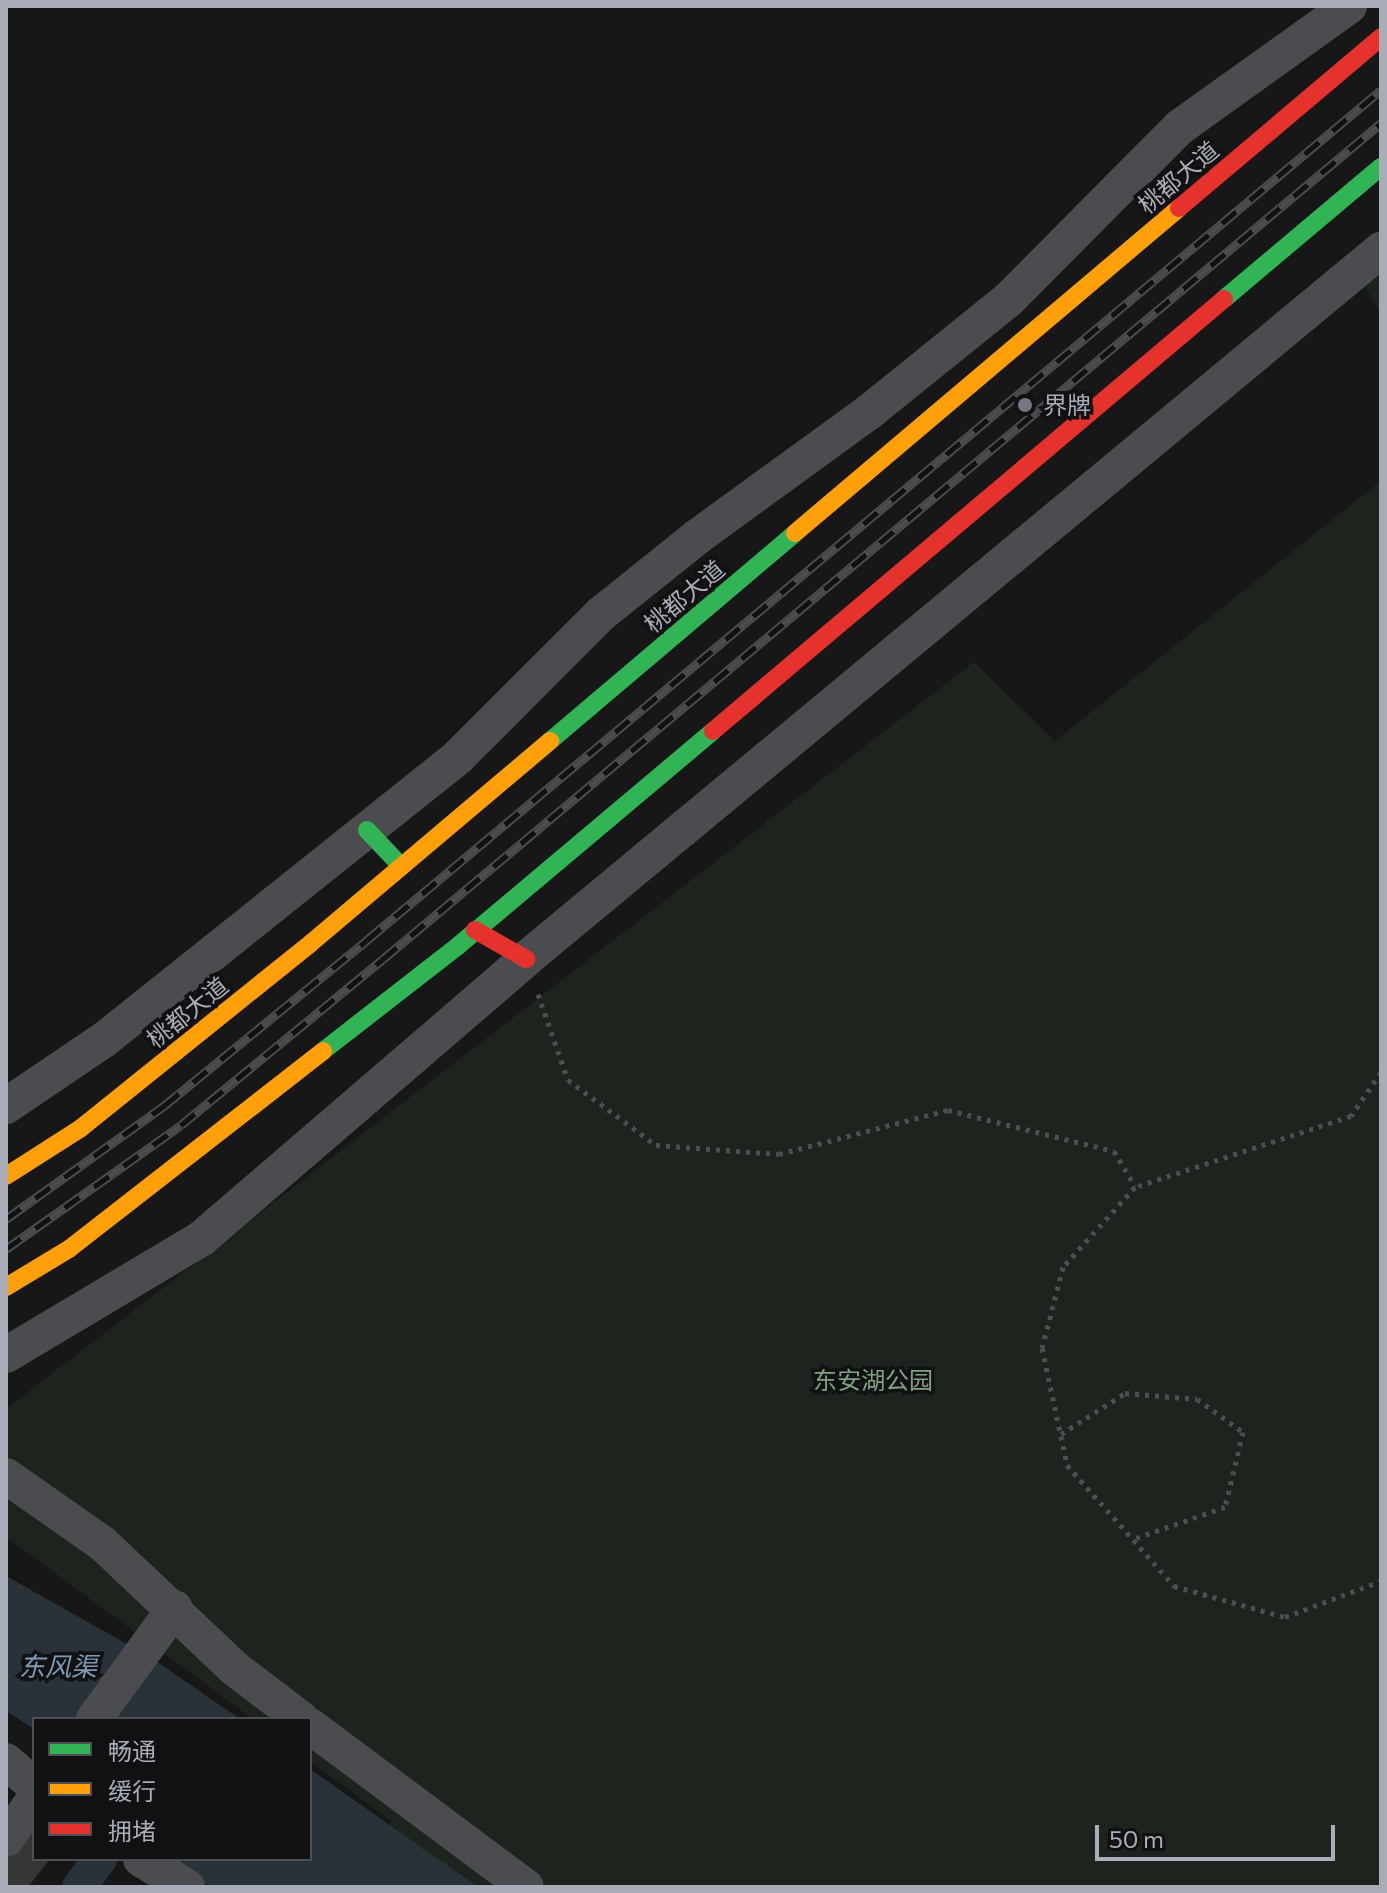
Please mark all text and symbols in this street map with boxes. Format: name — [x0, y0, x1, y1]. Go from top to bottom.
street label: 桃都大道 — [1132, 135, 1224, 219]
place label: 界牌 — [1043, 391, 1091, 419]
marker: 界牌 — [1014, 394, 1036, 416]
street label: 桃都大道 — [638, 554, 730, 638]
street label: 桃都大道 — [141, 971, 233, 1053]
park label: 东安湖公园 — [813, 1366, 933, 1394]
water label: 东风渠 — [19, 1650, 97, 1682]
legend — [32, 1717, 312, 1861]
text: 畅通 — [108, 1736, 156, 1765]
text: 缓行 — [108, 1776, 156, 1805]
scale bar — [1099, 1809, 1339, 1859]
text: 拥堵 — [108, 1816, 156, 1845]
text: 50 m — [1109, 1824, 1164, 1853]

